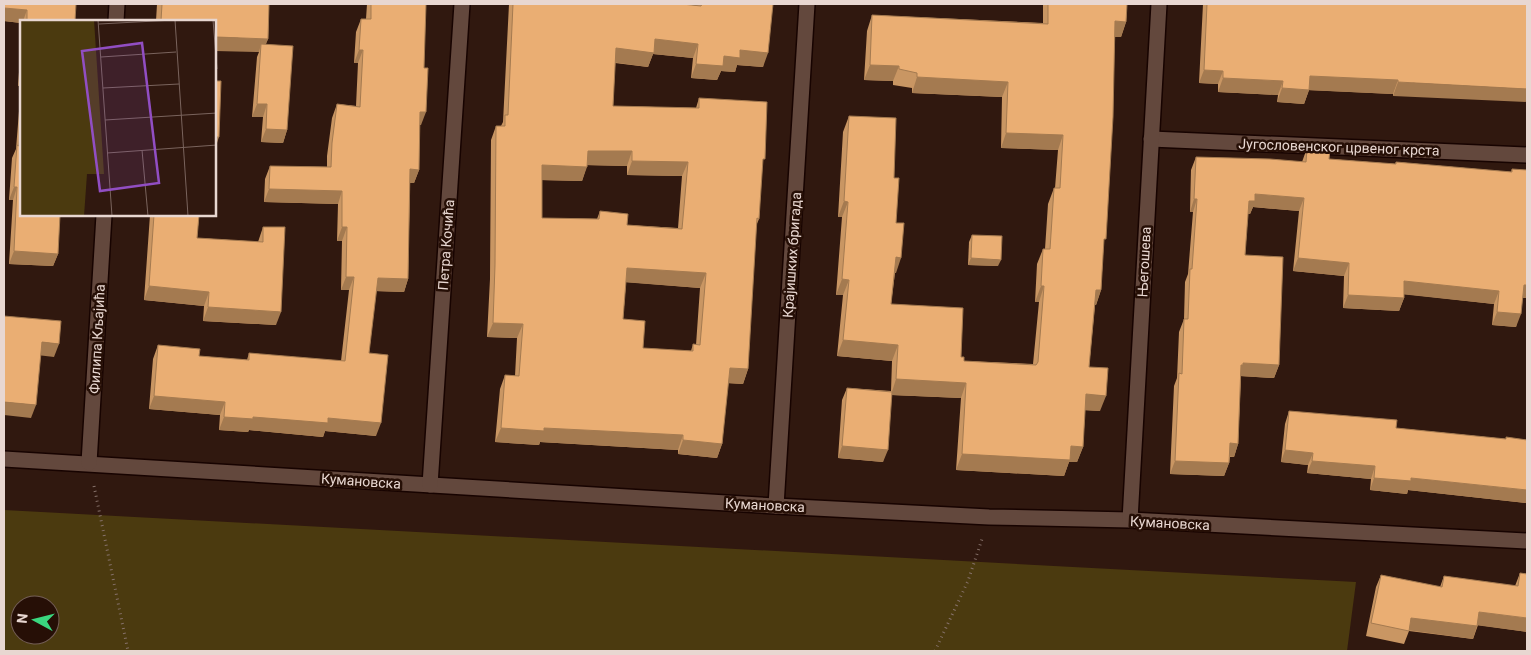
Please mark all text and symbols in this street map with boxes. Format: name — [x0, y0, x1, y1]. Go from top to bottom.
inset map — [20, 20, 216, 216]
street label: Југословенског црвеног крста — [1238, 135, 1440, 159]
street label: Крајишких бригада — [780, 191, 804, 319]
street label: Петра Кочића — [435, 199, 457, 291]
street label: Његошева — [1134, 226, 1154, 298]
street label: Филипа Кљајића — [86, 284, 108, 394]
street label: Кумановска — [321, 470, 401, 492]
street label: Кумановска — [725, 495, 805, 515]
street label: Кумановска — [1130, 513, 1210, 533]
north arrow — [10, 595, 60, 645]
text: N — [14, 613, 31, 624]

